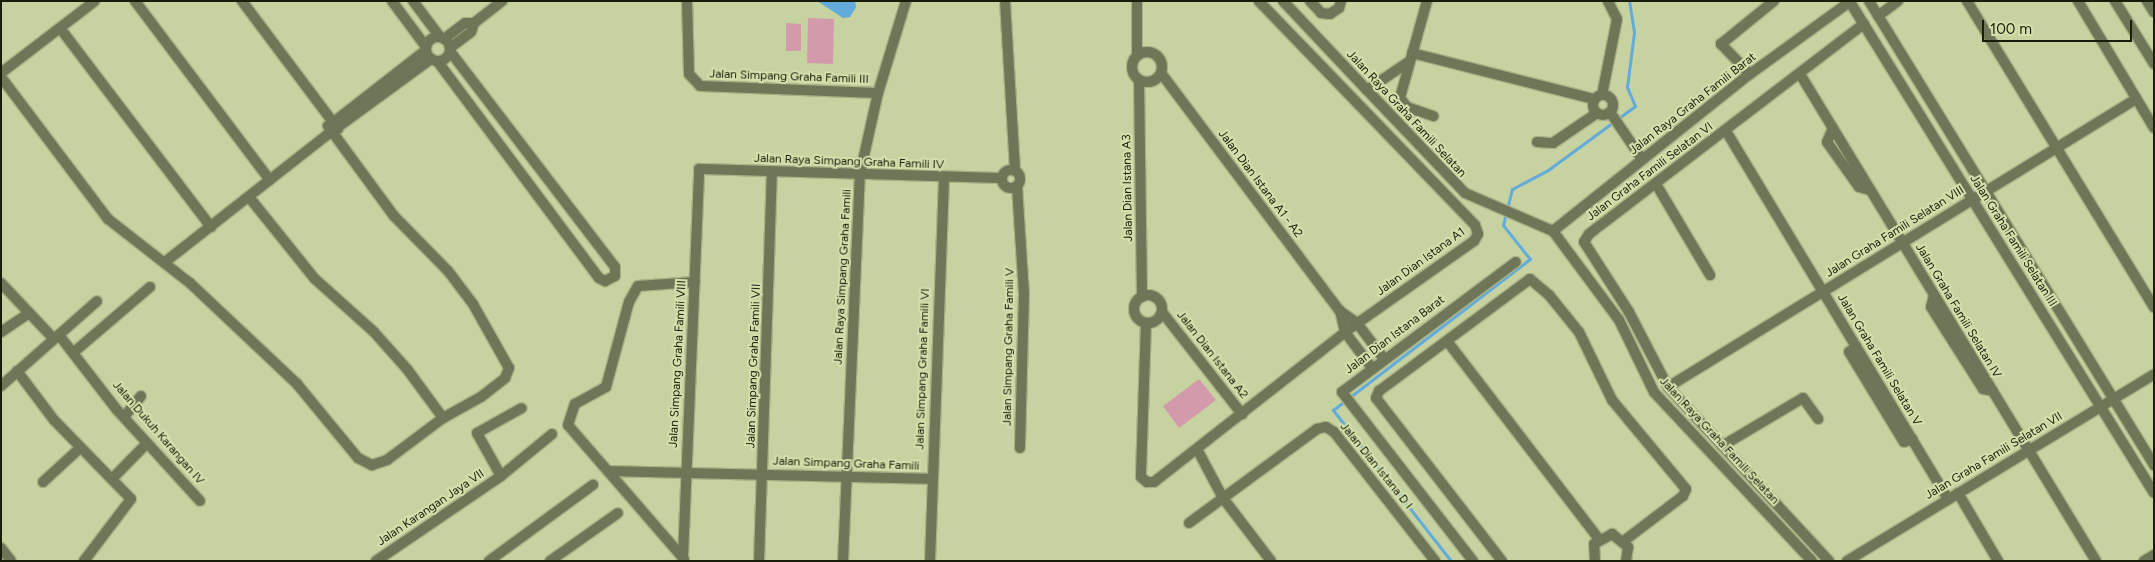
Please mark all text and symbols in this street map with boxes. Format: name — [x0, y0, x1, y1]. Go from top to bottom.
scale bar — [1985, 10, 2135, 42]
text: 100 m — [1990, 20, 2032, 38]
street label: Jalan Raya Graha Famili Selatan — [1343, 47, 1469, 181]
street label: Jalan Raya Graha Famili Barat — [1627, 50, 1759, 158]
street label: Jalan Simpang Graha Famili III — [709, 67, 869, 87]
street label: Jalan Graha Famili Selatan VI — [1584, 120, 1716, 224]
street label: Jalan Dian Istana A1 - A2 — [1215, 127, 1305, 241]
street label: Jalan Dian Istana A3 — [1120, 134, 1136, 242]
street label: Jalan Raya Simpang Graha Famili IV — [754, 151, 944, 173]
street label: Jalan Graha Famili Selatan III — [1966, 173, 2060, 309]
street label: Jalan Graha Famili Selatan VIII — [1823, 183, 1967, 281]
street label: Jalan Raya Simpang Graha Famili — [831, 189, 855, 365]
street label: Jalan Dian Istana A1 — [1374, 225, 1468, 299]
street label: Jalan Graha Famili Selatan IV — [1912, 241, 2004, 381]
street label: Jalan Simpang Graha Famili V — [1000, 268, 1018, 426]
street label: Jalan Simpang Graha Famili VIII — [666, 280, 690, 448]
street label: Jalan Simpang Graha Famili VII — [744, 283, 764, 449]
street label: Jalan Simpang Graha Famili VI — [913, 288, 933, 450]
street label: Jalan Graha Famili Selatan V — [1834, 292, 1924, 428]
street label: Jalan Dian Istana Barat — [1342, 293, 1448, 377]
street label: Jalan Dian Istana A2 — [1173, 308, 1251, 402]
street label: Jalan Raya Graha Famili Selatan — [1656, 374, 1782, 508]
street label: Jalan Dukuh Karangan IV — [109, 378, 207, 488]
street label: Jalan Graha Famili Selatan VII — [1923, 409, 2065, 503]
street label: Jalan Dian Istana D I — [1337, 420, 1415, 512]
street label: Jalan Simpang Graha Famili — [772, 454, 920, 474]
street label: Jalan Karangan Jaya VII — [375, 467, 487, 549]

